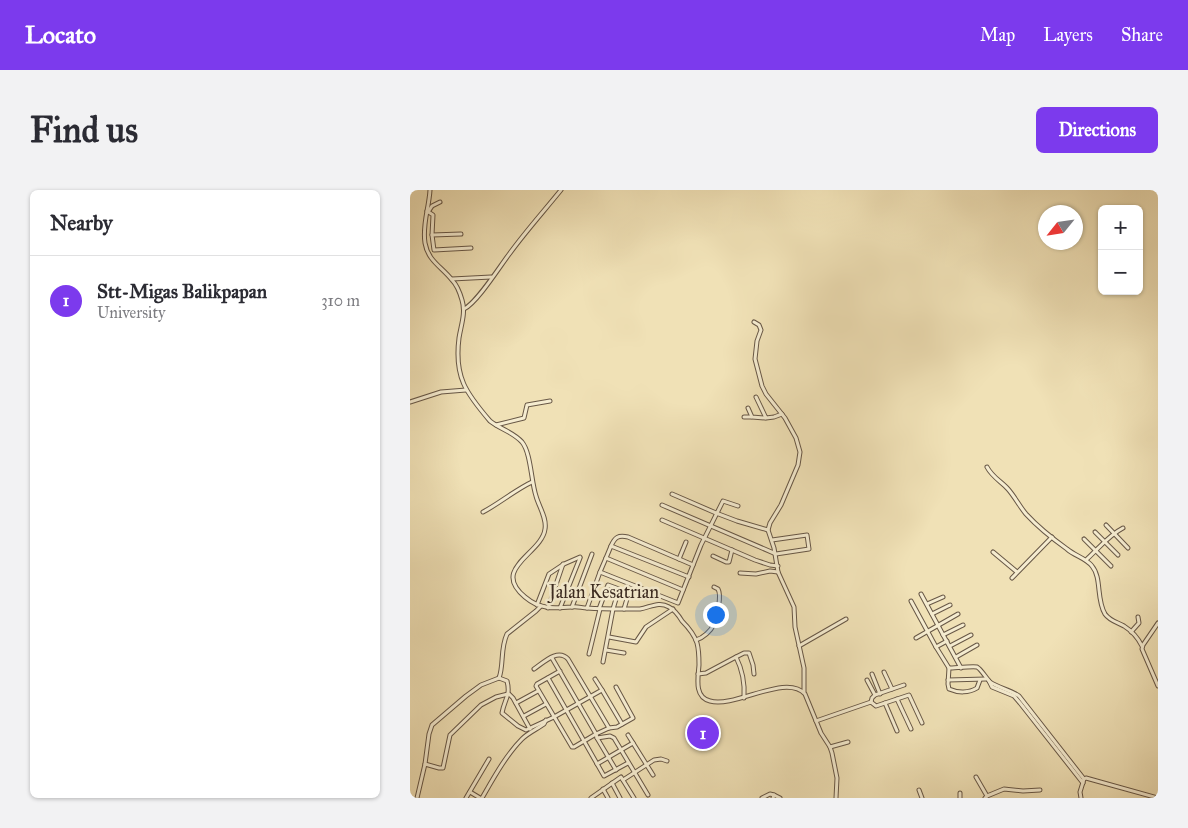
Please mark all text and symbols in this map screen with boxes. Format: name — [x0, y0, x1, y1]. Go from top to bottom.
text: Locato — [25, 20, 96, 50]
text: Map — [980, 24, 1015, 46]
text: Layers — [1043, 24, 1093, 46]
text: Share — [1121, 24, 1163, 46]
button: Directions — [1036, 107, 1158, 153]
text: Find us — [30, 109, 138, 152]
north arrow — [1038, 205, 1083, 250]
map controls — [1098, 205, 1143, 295]
button: + — [1098, 205, 1143, 250]
text: Nearby — [50, 210, 113, 236]
button: − — [1098, 250, 1143, 295]
text: Stt-Migas Balikpapan — [97, 280, 267, 303]
text: 1 — [63, 291, 69, 310]
text: 310 m — [321, 291, 360, 310]
text: University — [97, 303, 166, 322]
street label: Jalan Kesatrian — [547, 581, 659, 604]
your location — [703, 602, 729, 628]
pin: 1 — [687, 714, 719, 752]

